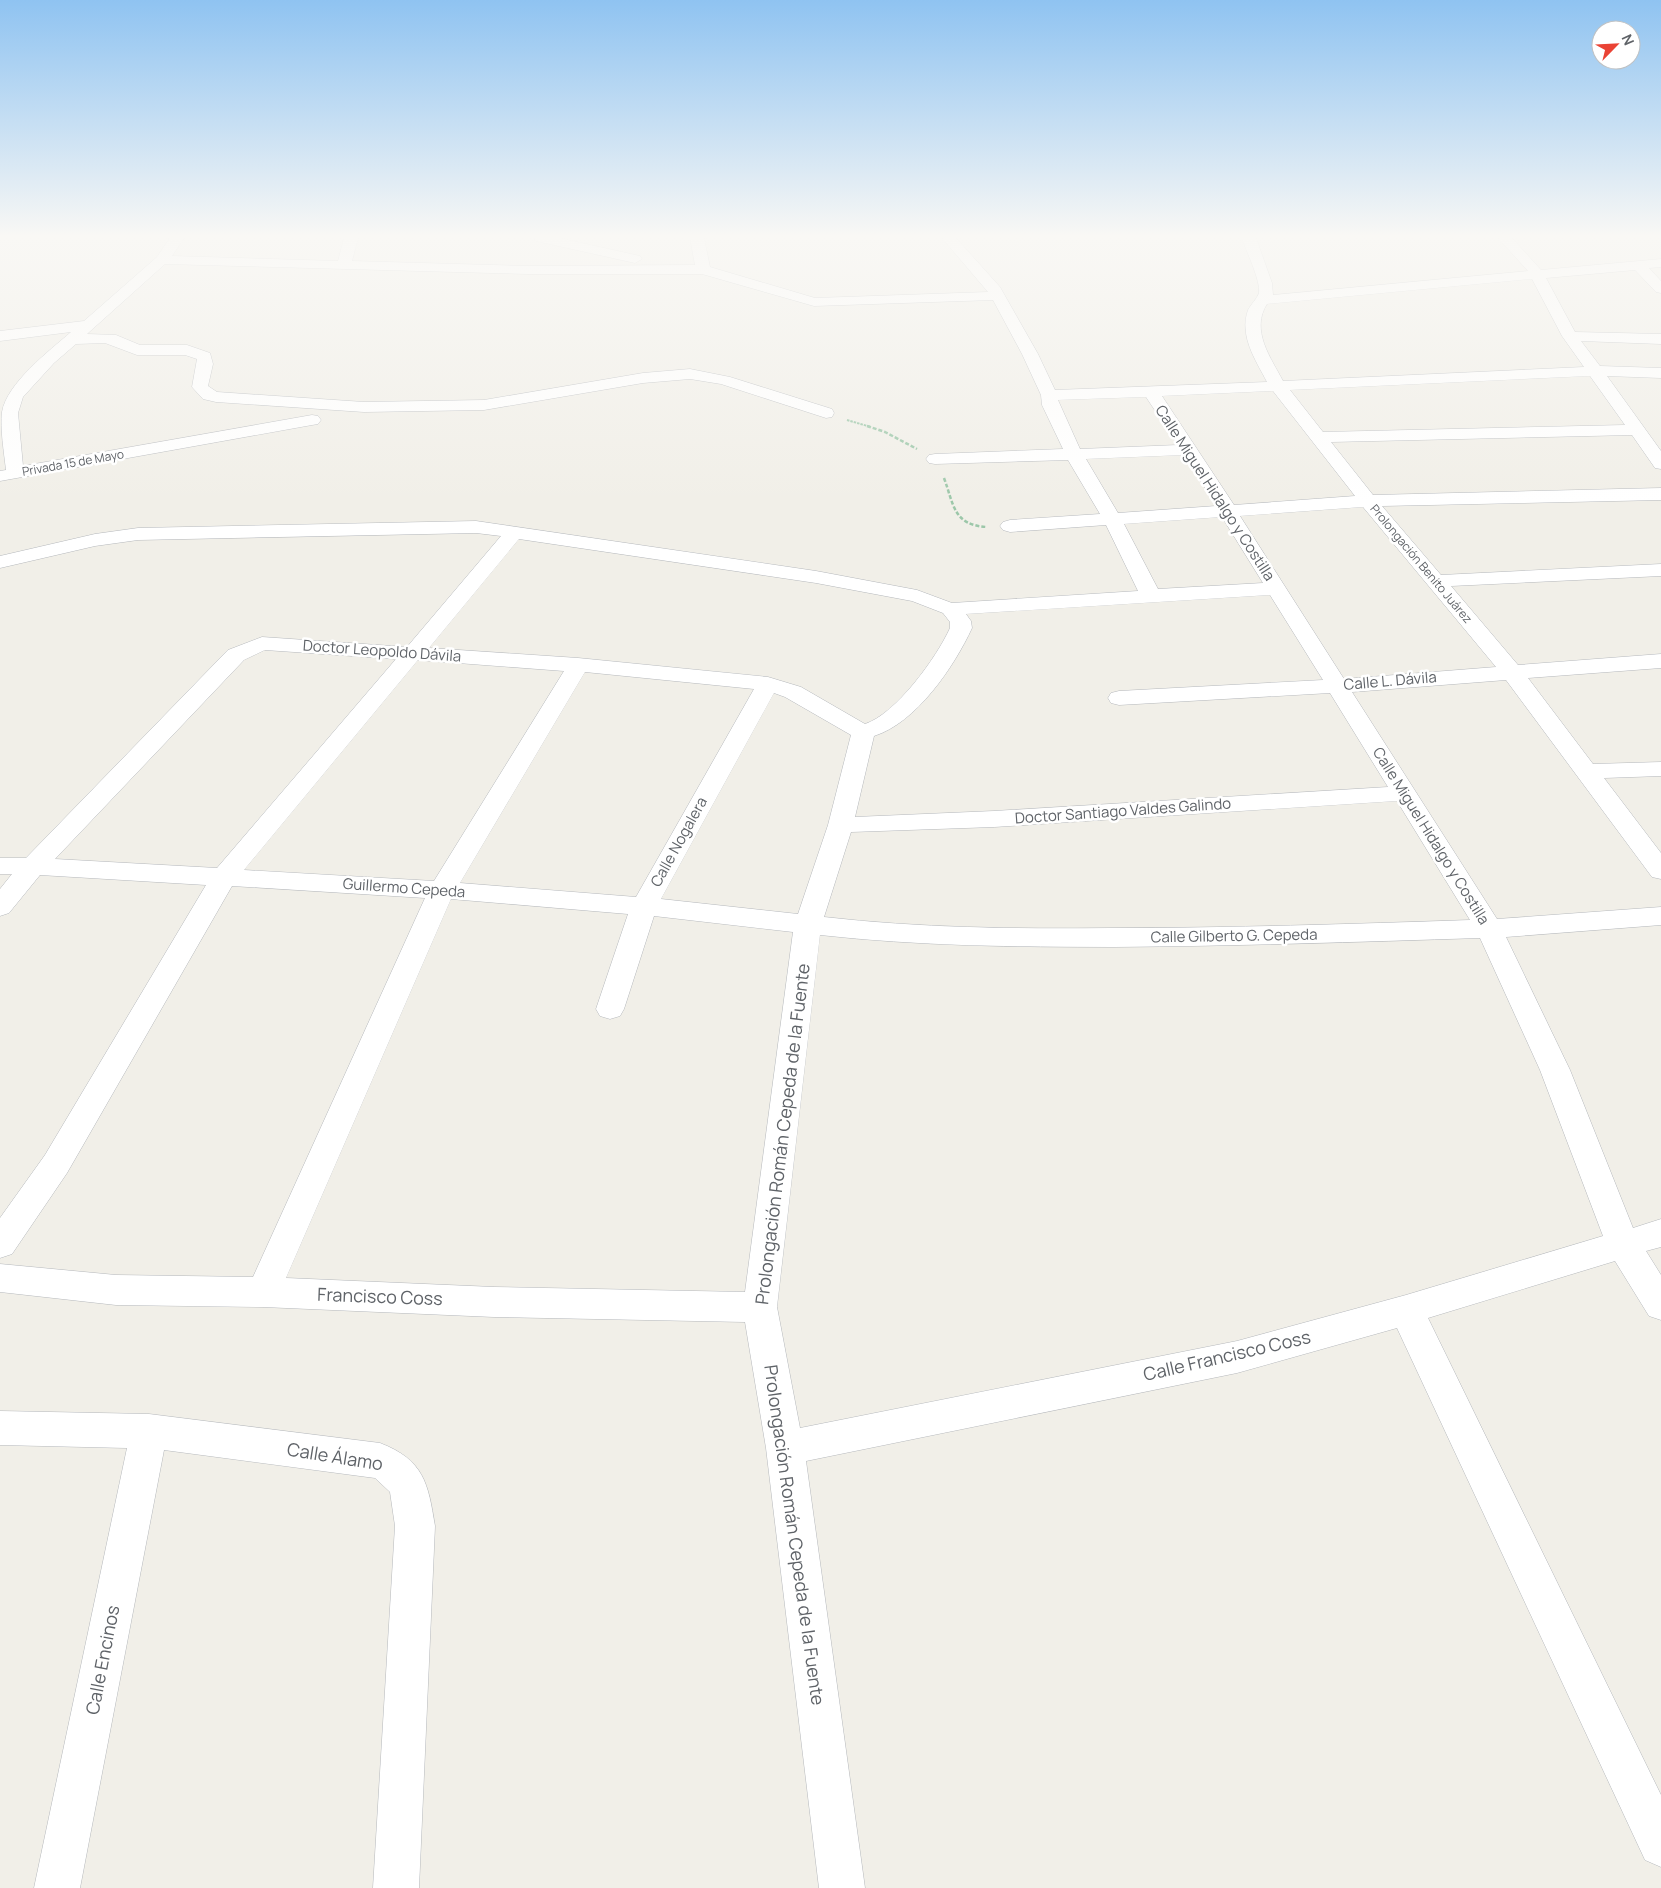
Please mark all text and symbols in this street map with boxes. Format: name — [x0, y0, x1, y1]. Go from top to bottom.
north arrow — [1591, 20, 1641, 70]
text: N — [1618, 31, 1639, 48]
street label: Calle Miguel Hidalgo y Costilla — [1151, 401, 1280, 585]
street label: Privada 15 de Mayo — [21, 445, 125, 480]
street label: Prolongación Benito Juárez — [1367, 501, 1476, 627]
street label: Doctor Leopoldo Dávila — [302, 634, 462, 667]
street label: Calle L. Dávila — [1343, 666, 1437, 695]
street label: Calle Miguel Hidalgo y Costilla — [1368, 743, 1495, 928]
street label: Doctor Santiago Valdes Galindo — [1014, 792, 1232, 829]
street label: Calle Nogalera — [645, 793, 712, 891]
street label: Guillermo Cepeda — [342, 873, 466, 902]
street label: Calle Gilberto G. Cepeda — [1150, 924, 1318, 947]
street label: Prolongación Román Cepeda de la Fuente — [749, 962, 815, 1306]
street label: Francisco Coss — [317, 1282, 443, 1310]
street label: Calle Francisco Coss — [1141, 1324, 1313, 1386]
street label: Prolongación Román Cepeda de la Fuente — [759, 1363, 831, 1707]
street label: Calle Álamo — [285, 1437, 385, 1475]
street label: Calle Encinos — [80, 1603, 124, 1717]

